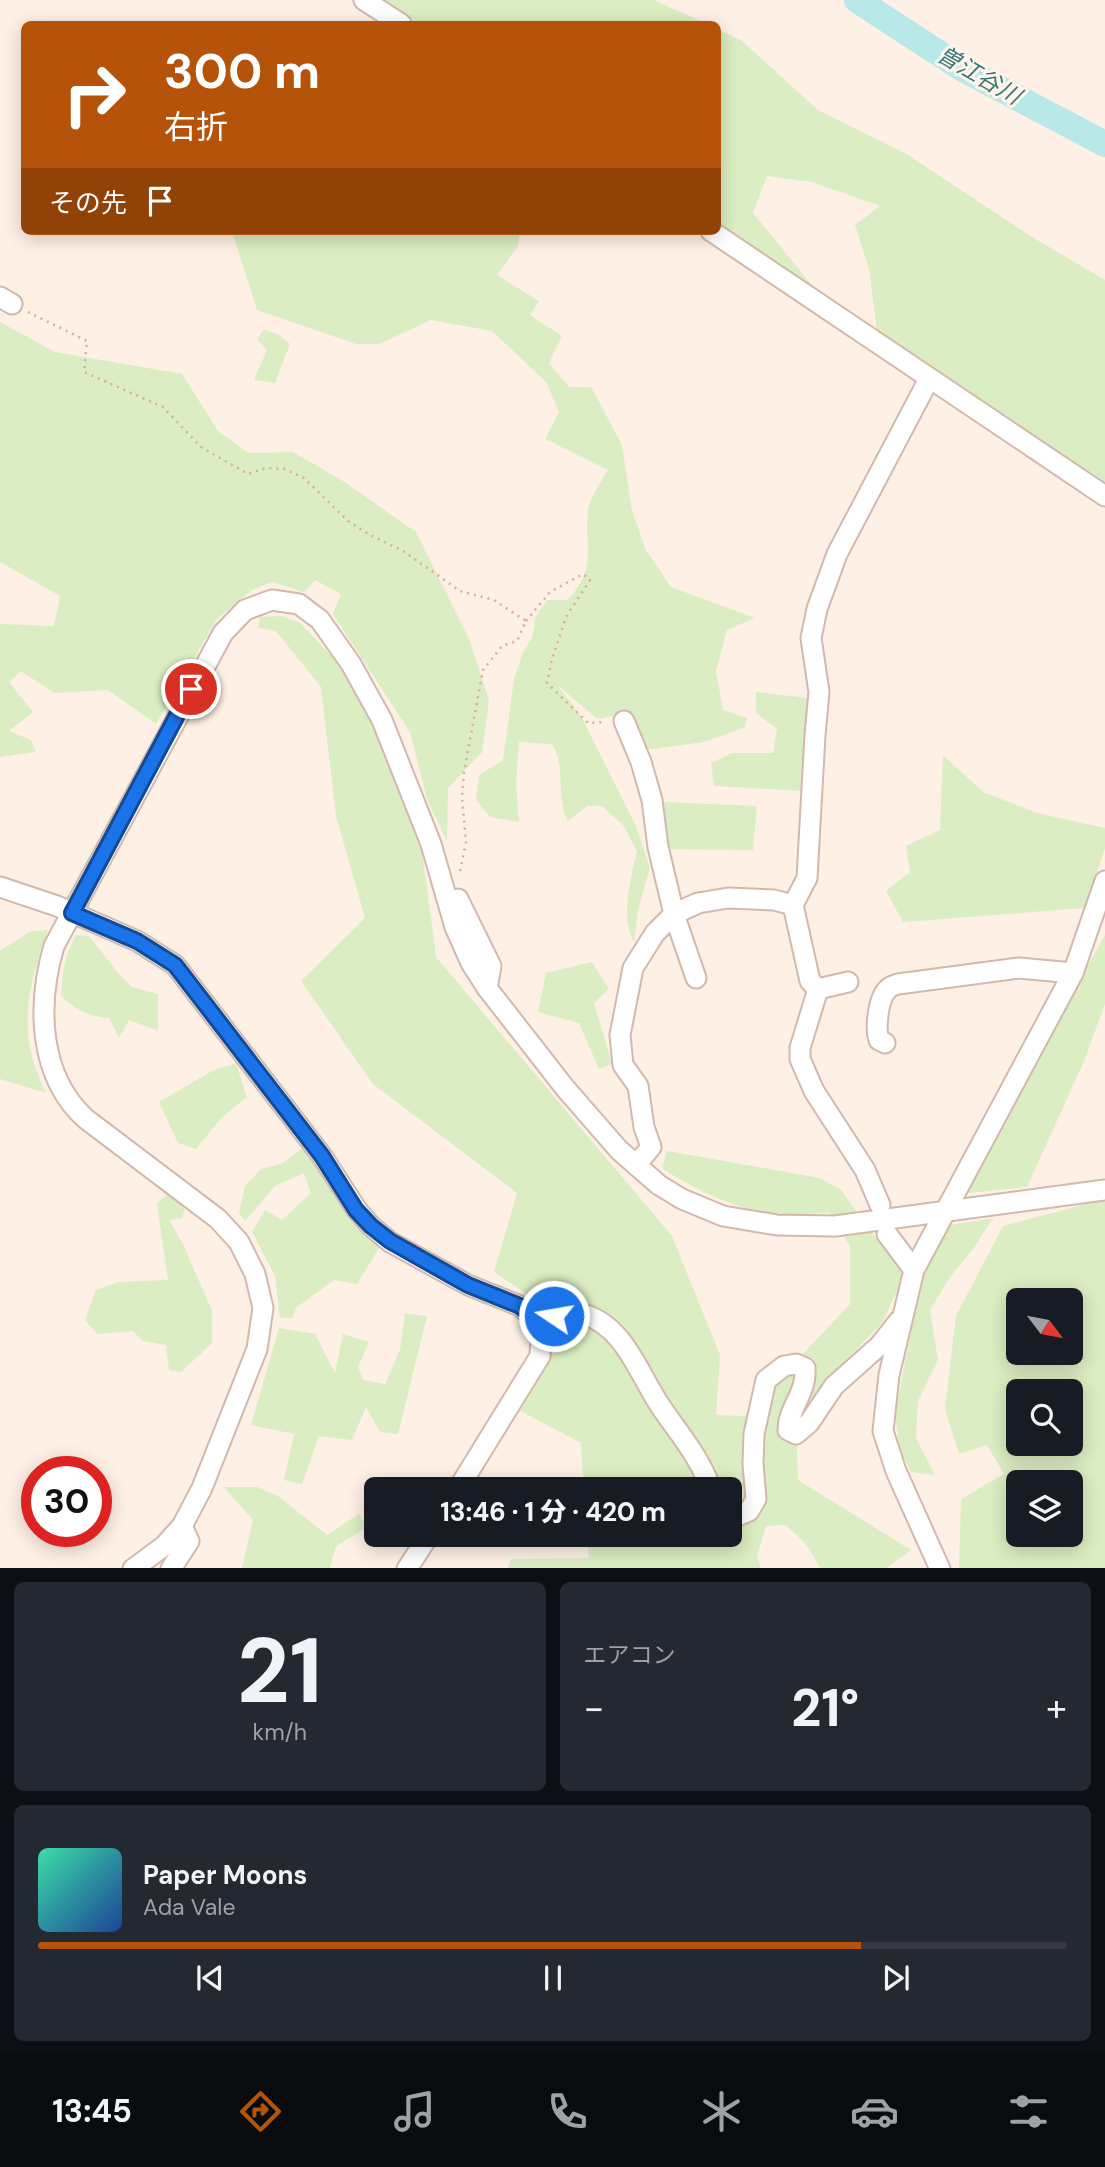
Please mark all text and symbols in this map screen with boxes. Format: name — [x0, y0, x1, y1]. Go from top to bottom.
text: 300 m — [164, 39, 320, 103]
water label: 曽江谷川 — [932, 39, 1029, 112]
icon: right — [49, 49, 140, 140]
text: 右折 — [164, 106, 228, 148]
icon: arrive — [141, 182, 179, 220]
text: その先 — [49, 186, 127, 220]
pin — [161, 659, 221, 719]
icon: arrive — [172, 670, 210, 708]
position arrow — [517, 1279, 591, 1353]
north arrow — [1006, 1288, 1083, 1365]
map controls — [1006, 1288, 1083, 1547]
button: search — [1006, 1379, 1083, 1456]
speed limit sign: 30 — [21, 1456, 112, 1547]
button: layers — [1006, 1470, 1083, 1547]
text: 13:46 · 1 分 · 420 m — [440, 1495, 666, 1529]
text: 21 — [237, 1612, 323, 1730]
text: エアコン — [584, 1640, 676, 1670]
text: 21° — [791, 1674, 859, 1742]
text: − — [584, 1683, 604, 1733]
text: + — [1046, 1683, 1067, 1733]
text: km/h — [253, 1717, 307, 1747]
text: Paper Moons — [143, 1858, 307, 1892]
text: Ada Vale — [143, 1892, 236, 1922]
icon: previous — [191, 1959, 229, 1997]
icon: pause — [534, 1959, 572, 1997]
icon: next — [877, 1959, 915, 1997]
icon: directions — [236, 2087, 285, 2136]
icon: music — [390, 2087, 439, 2136]
icon: phone — [543, 2087, 592, 2136]
icon: climate — [697, 2087, 746, 2136]
icon: car — [850, 2087, 899, 2136]
icon: filters — [1004, 2087, 1053, 2136]
text: 13:45 — [52, 2090, 132, 2132]

